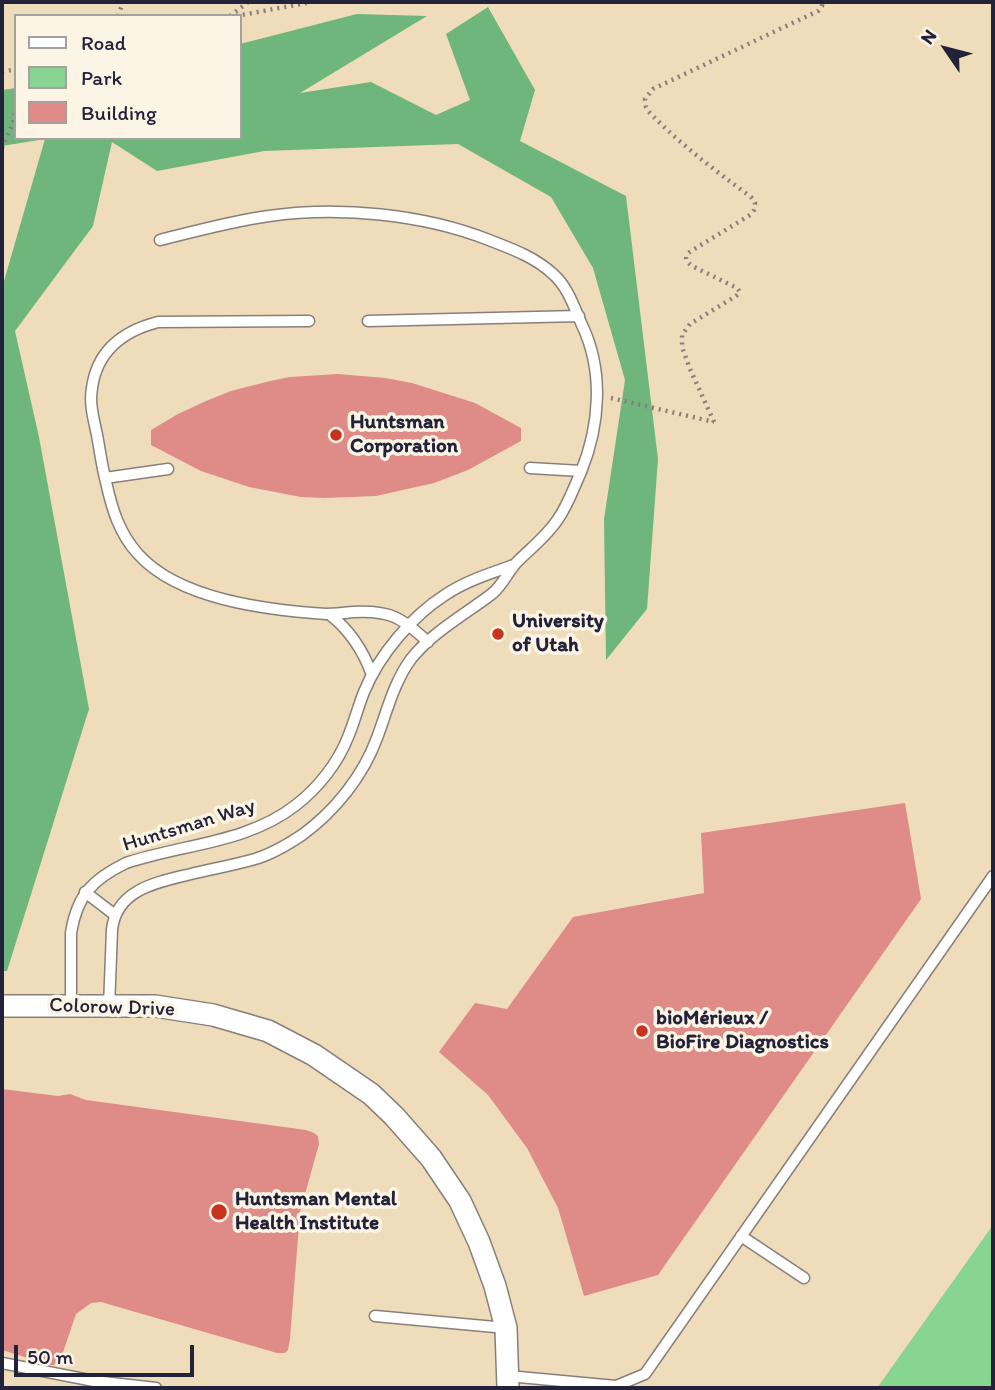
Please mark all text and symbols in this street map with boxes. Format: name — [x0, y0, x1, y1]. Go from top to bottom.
legend — [14, 14, 242, 140]
north arrow — [911, 14, 981, 84]
text: N — [915, 25, 941, 49]
text: Road — [81, 30, 126, 55]
text: Park — [81, 65, 122, 90]
text: Building — [81, 100, 157, 125]
place label: Huntsman Corporation — [350, 410, 458, 460]
marker: Huntsman Corporation — [328, 427, 344, 443]
place label: University of Utah — [512, 609, 604, 659]
marker: University of Utah — [490, 626, 506, 642]
street label: Huntsman Way — [120, 794, 258, 858]
street label: Colorow Drive — [49, 993, 175, 1023]
place label: bioMérieux / BioFire Diagnostics — [656, 1006, 829, 1056]
marker: bioMérieux / BioFire Diagnostics — [634, 1023, 650, 1039]
place label: Huntsman Mental Health Institute — [235, 1187, 397, 1237]
marker: Huntsman Mental Health Institute — [209, 1202, 229, 1222]
scale bar — [18, 1330, 198, 1374]
text: 50 m — [27, 1344, 73, 1369]

